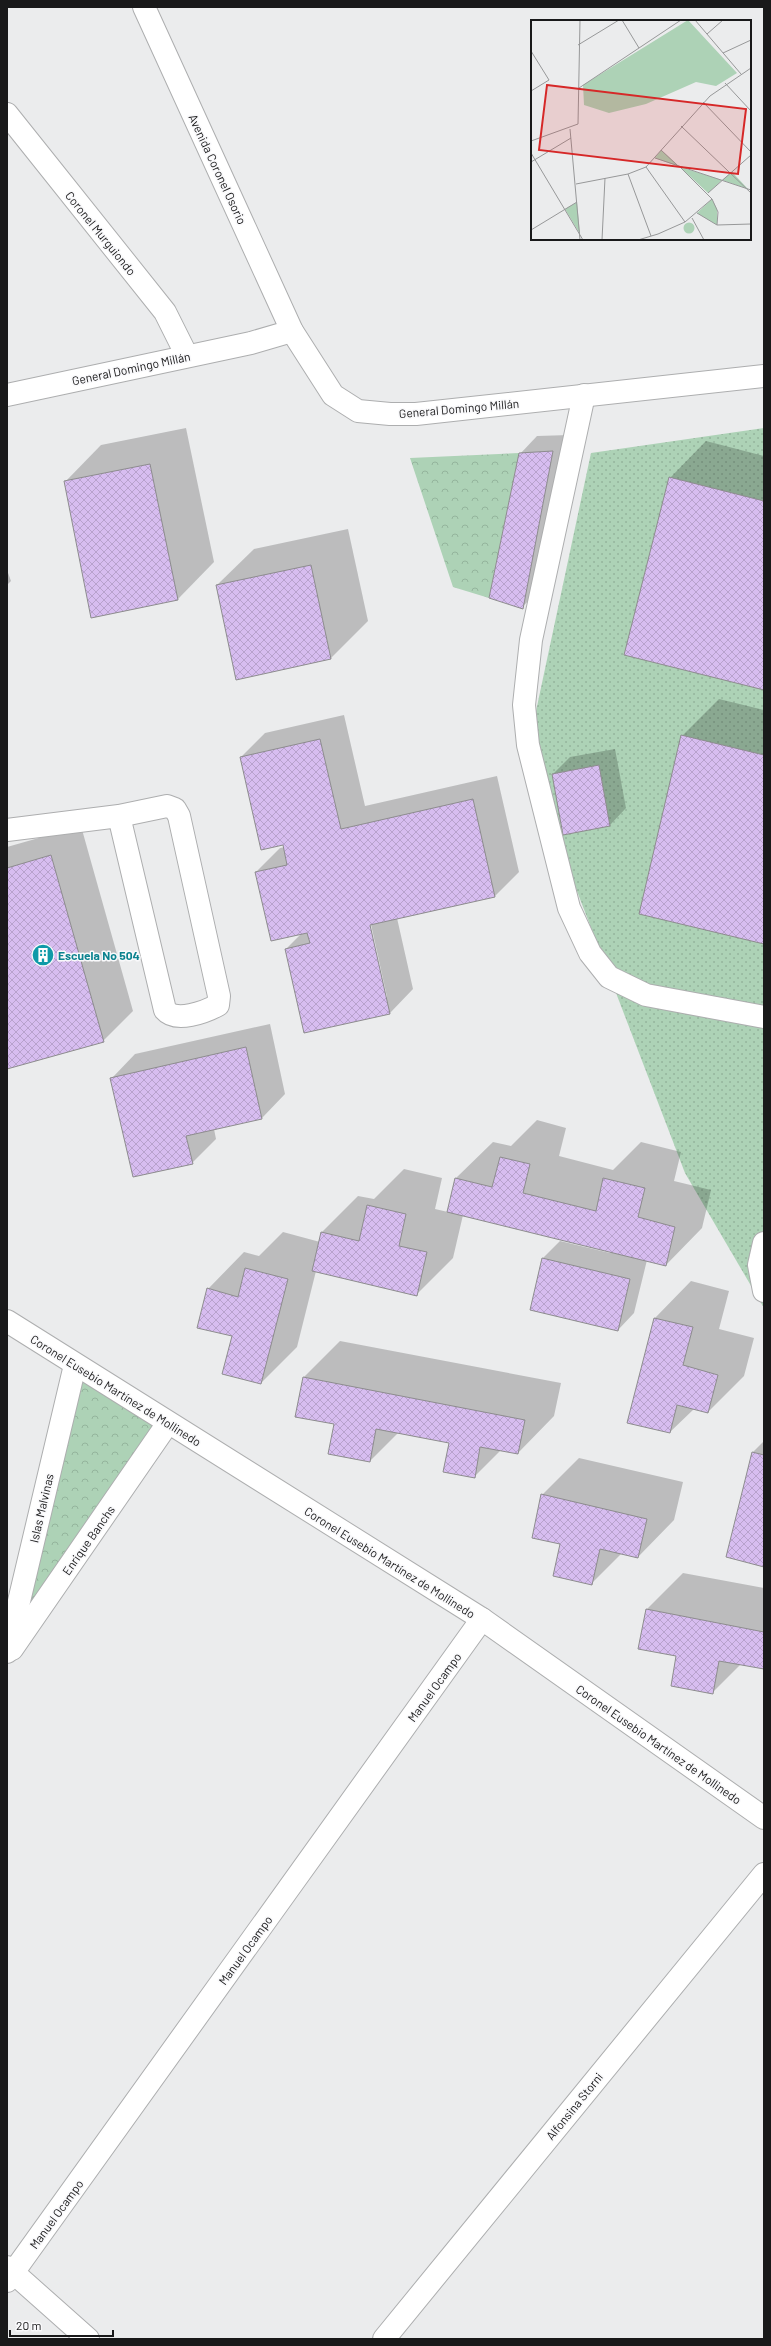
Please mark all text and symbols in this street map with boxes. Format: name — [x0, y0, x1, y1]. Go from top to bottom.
inset map — [531, 20, 751, 240]
street label: Avenida Coronel Osorio — [186, 112, 250, 226]
street label: Coronel Murguiondo — [63, 188, 139, 278]
street label: General Domingo Millán — [71, 349, 191, 387]
street label: General Domingo Millán — [398, 396, 520, 420]
building icon: Escuela No 504 — [30, 942, 56, 968]
place label: Escuela No 504 — [58, 948, 140, 962]
street label: Coronel Eusebio Martínez de Mollinedo — [28, 1331, 204, 1449]
street label: Islas Malvinas — [26, 1472, 56, 1544]
street label: Enrique Banchs — [59, 1502, 117, 1577]
street label: Coronel Eusebio Martínez de Mollinedo — [302, 1503, 478, 1621]
street label: Manuel Ocampo — [404, 1650, 464, 1724]
street label: Coronel Eusebio Martínez de Mollinedo — [574, 1681, 744, 1807]
street label: Manuel Ocampo — [215, 1913, 275, 1987]
street label: Alfonsina Storni — [543, 2070, 605, 2142]
street label: Manuel Ocampo — [26, 2177, 86, 2251]
scale bar — [10, 2312, 113, 2338]
text: 20 m — [16, 2318, 42, 2332]

